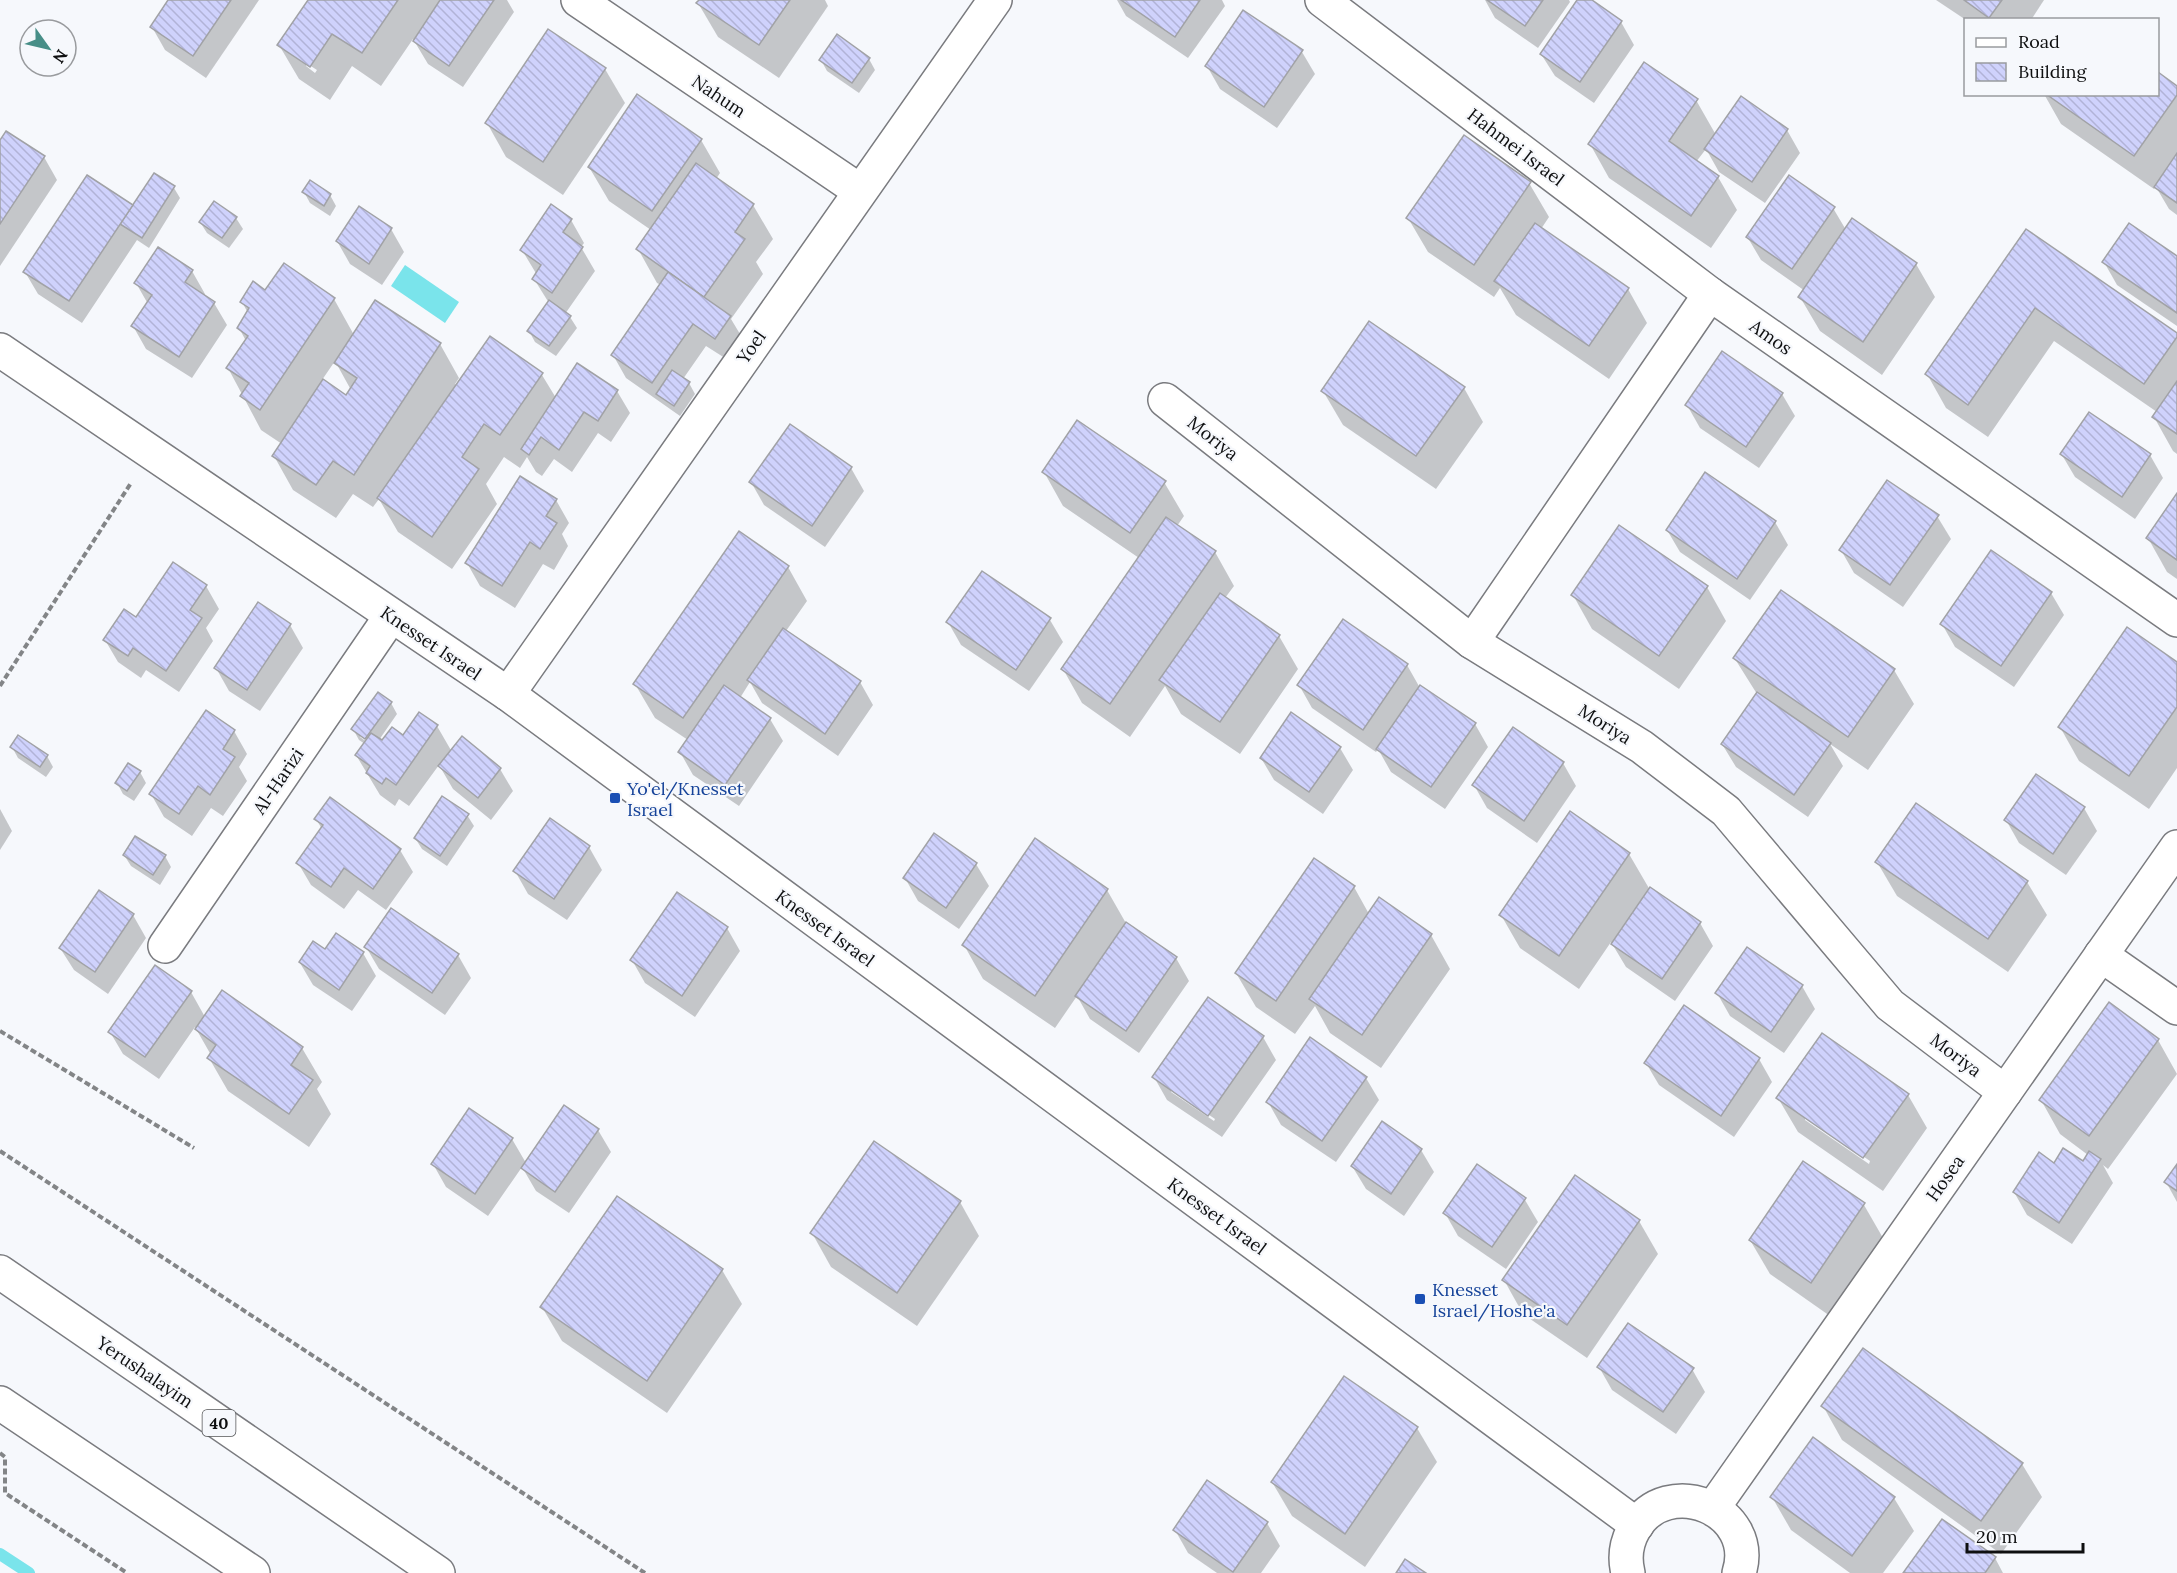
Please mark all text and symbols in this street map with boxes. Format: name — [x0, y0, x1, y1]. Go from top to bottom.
north arrow — [18, 18, 78, 78]
legend — [1964, 18, 2159, 96]
text: Road — [2018, 30, 2060, 53]
text: N — [49, 46, 72, 67]
text: Building — [2018, 60, 2088, 83]
street label: Nahum — [687, 70, 751, 122]
street label: Hahmei Israel — [1463, 103, 1569, 191]
street label: Amos — [1745, 314, 1797, 360]
street label: Yoel — [731, 326, 771, 369]
street label: Moriya — [1183, 411, 1243, 465]
street label: Knesset Israel — [376, 601, 486, 685]
street label: Moriya — [1574, 699, 1636, 749]
street label: Al-Harizi — [247, 743, 308, 819]
place label: Yo'el/Knesset Israel — [626, 777, 744, 821]
marker: Yo'el/Knesset Israel — [608, 791, 622, 805]
street label: Knesset Israel — [771, 884, 879, 972]
street label: Moriya — [1926, 1028, 1986, 1082]
street label: Hosea — [1921, 1150, 1969, 1206]
street label: Knesset Israel — [1163, 1172, 1271, 1260]
place label: Knesset Israel/Hoshe'a — [1432, 1278, 1556, 1322]
marker: Knesset Israel/Hoshe'a — [1413, 1292, 1427, 1306]
street label: Yerushalayim — [91, 1331, 198, 1413]
road number: 40 — [202, 1410, 236, 1436]
scale bar — [1967, 1516, 2082, 1554]
text: 20 m — [1976, 1525, 2018, 1548]

